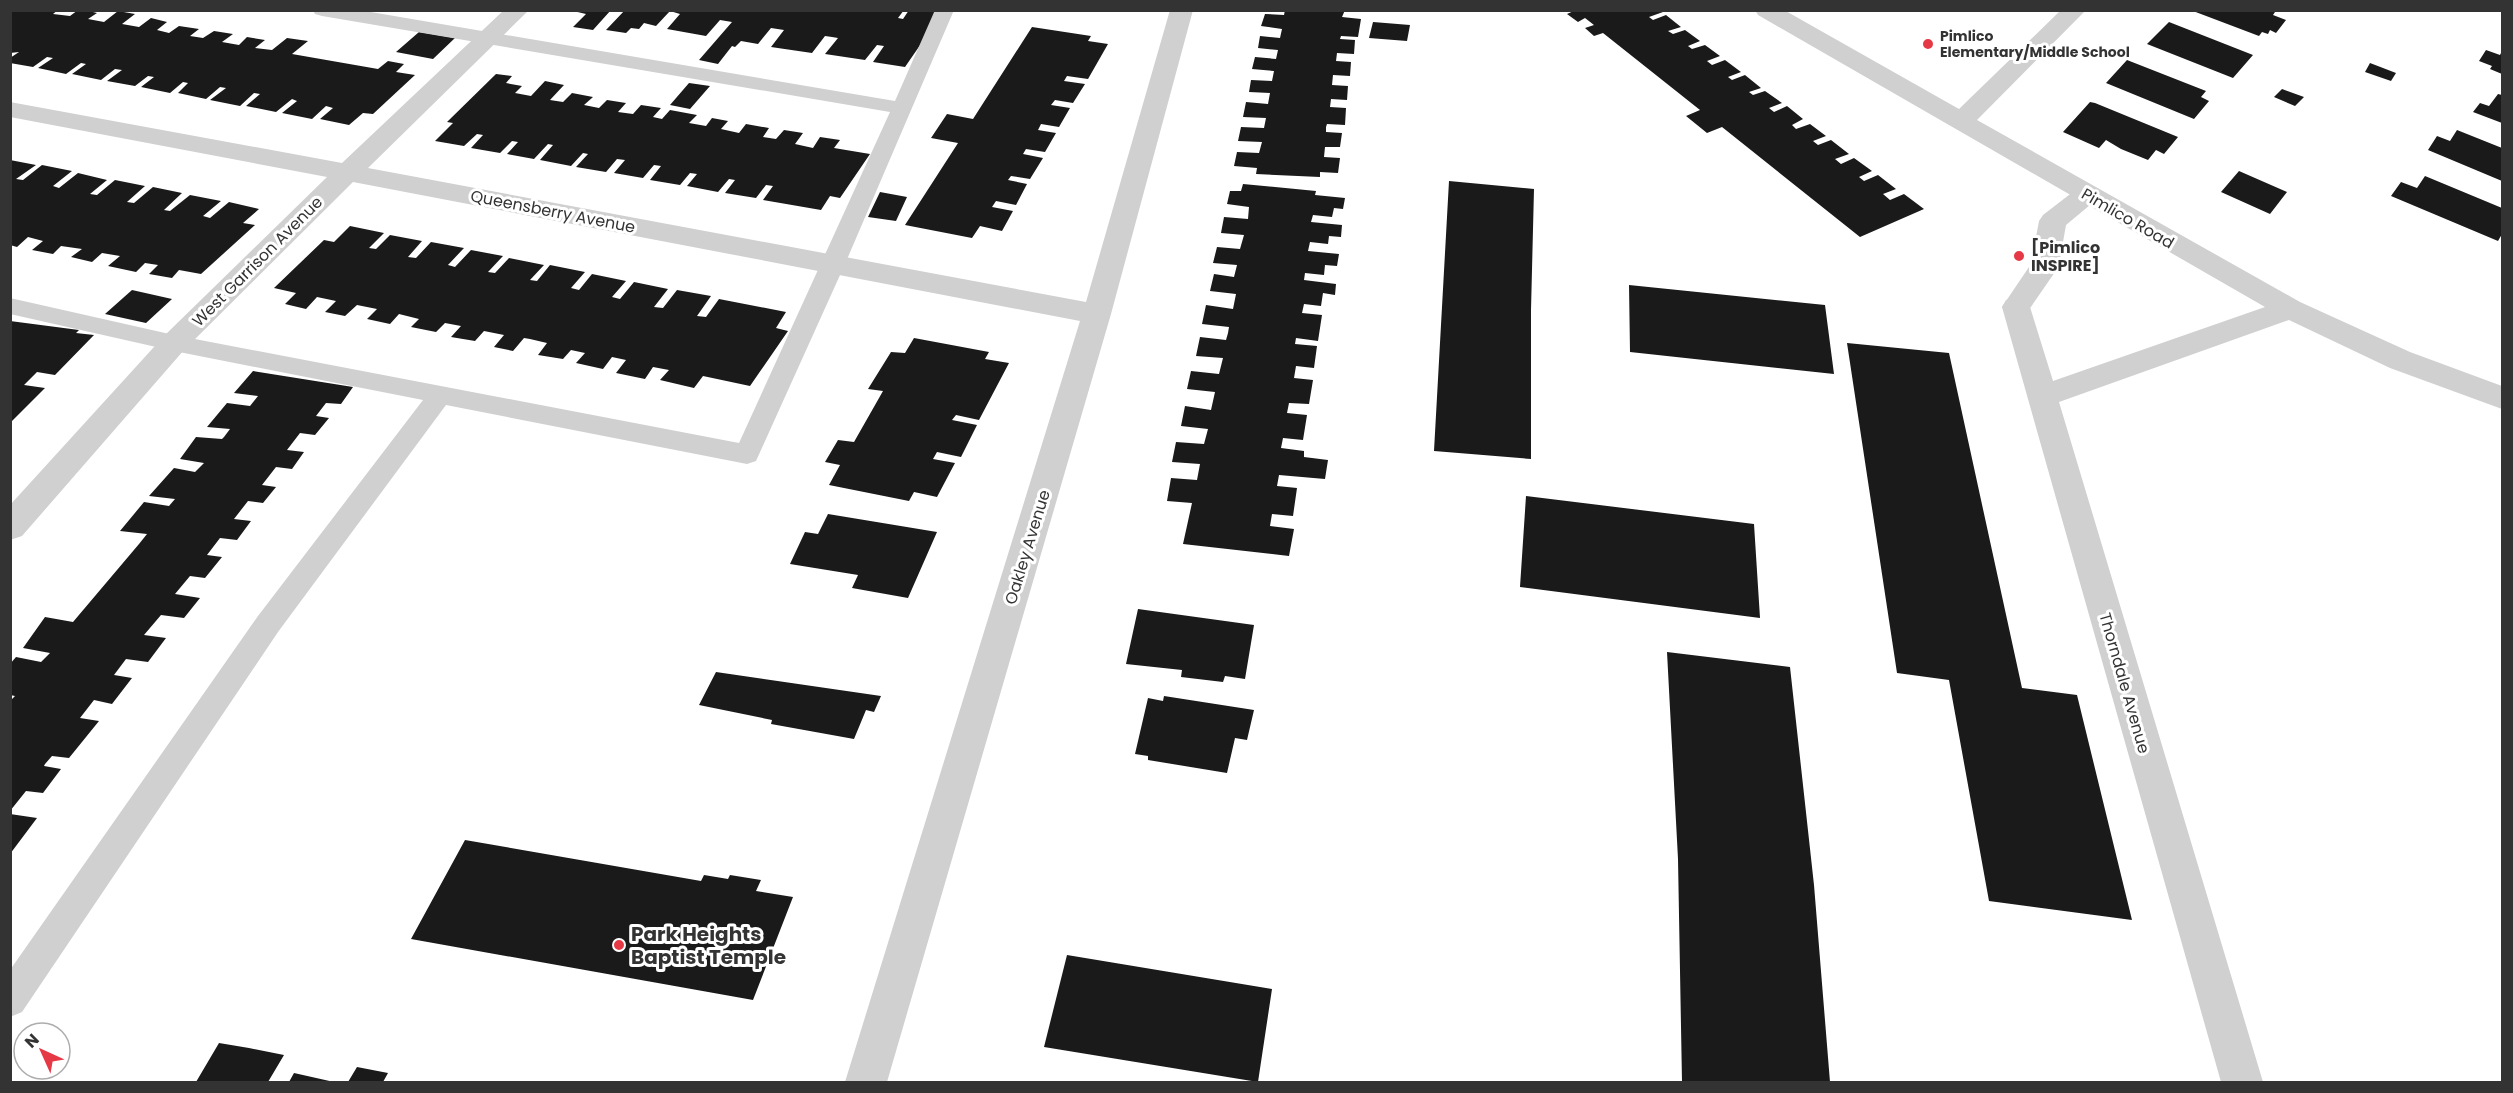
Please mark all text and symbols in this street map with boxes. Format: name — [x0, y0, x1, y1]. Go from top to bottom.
place label: Pimlico Elementary/Middle School — [1940, 26, 2130, 62]
marker: Pimlico Elementary/Middle School — [1921, 37, 1935, 51]
street label: Pimlico Road — [2077, 183, 2178, 254]
street label: Queensberry Avenue — [469, 184, 637, 239]
street label: West Garrison Avenue — [187, 191, 328, 332]
place label: [Pimlico INSPIRE] — [2031, 236, 2100, 277]
marker: [Pimlico INSPIRE] — [2012, 249, 2026, 263]
street label: Oakley Avenue — [999, 487, 1056, 607]
street label: Thorndale Avenue — [2093, 610, 2156, 756]
place label: Park Heights Baptist Temple — [631, 920, 786, 971]
marker: Park Heights Baptist Temple — [612, 938, 626, 952]
north arrow — [12, 1021, 72, 1081]
text: N — [19, 1028, 44, 1053]

